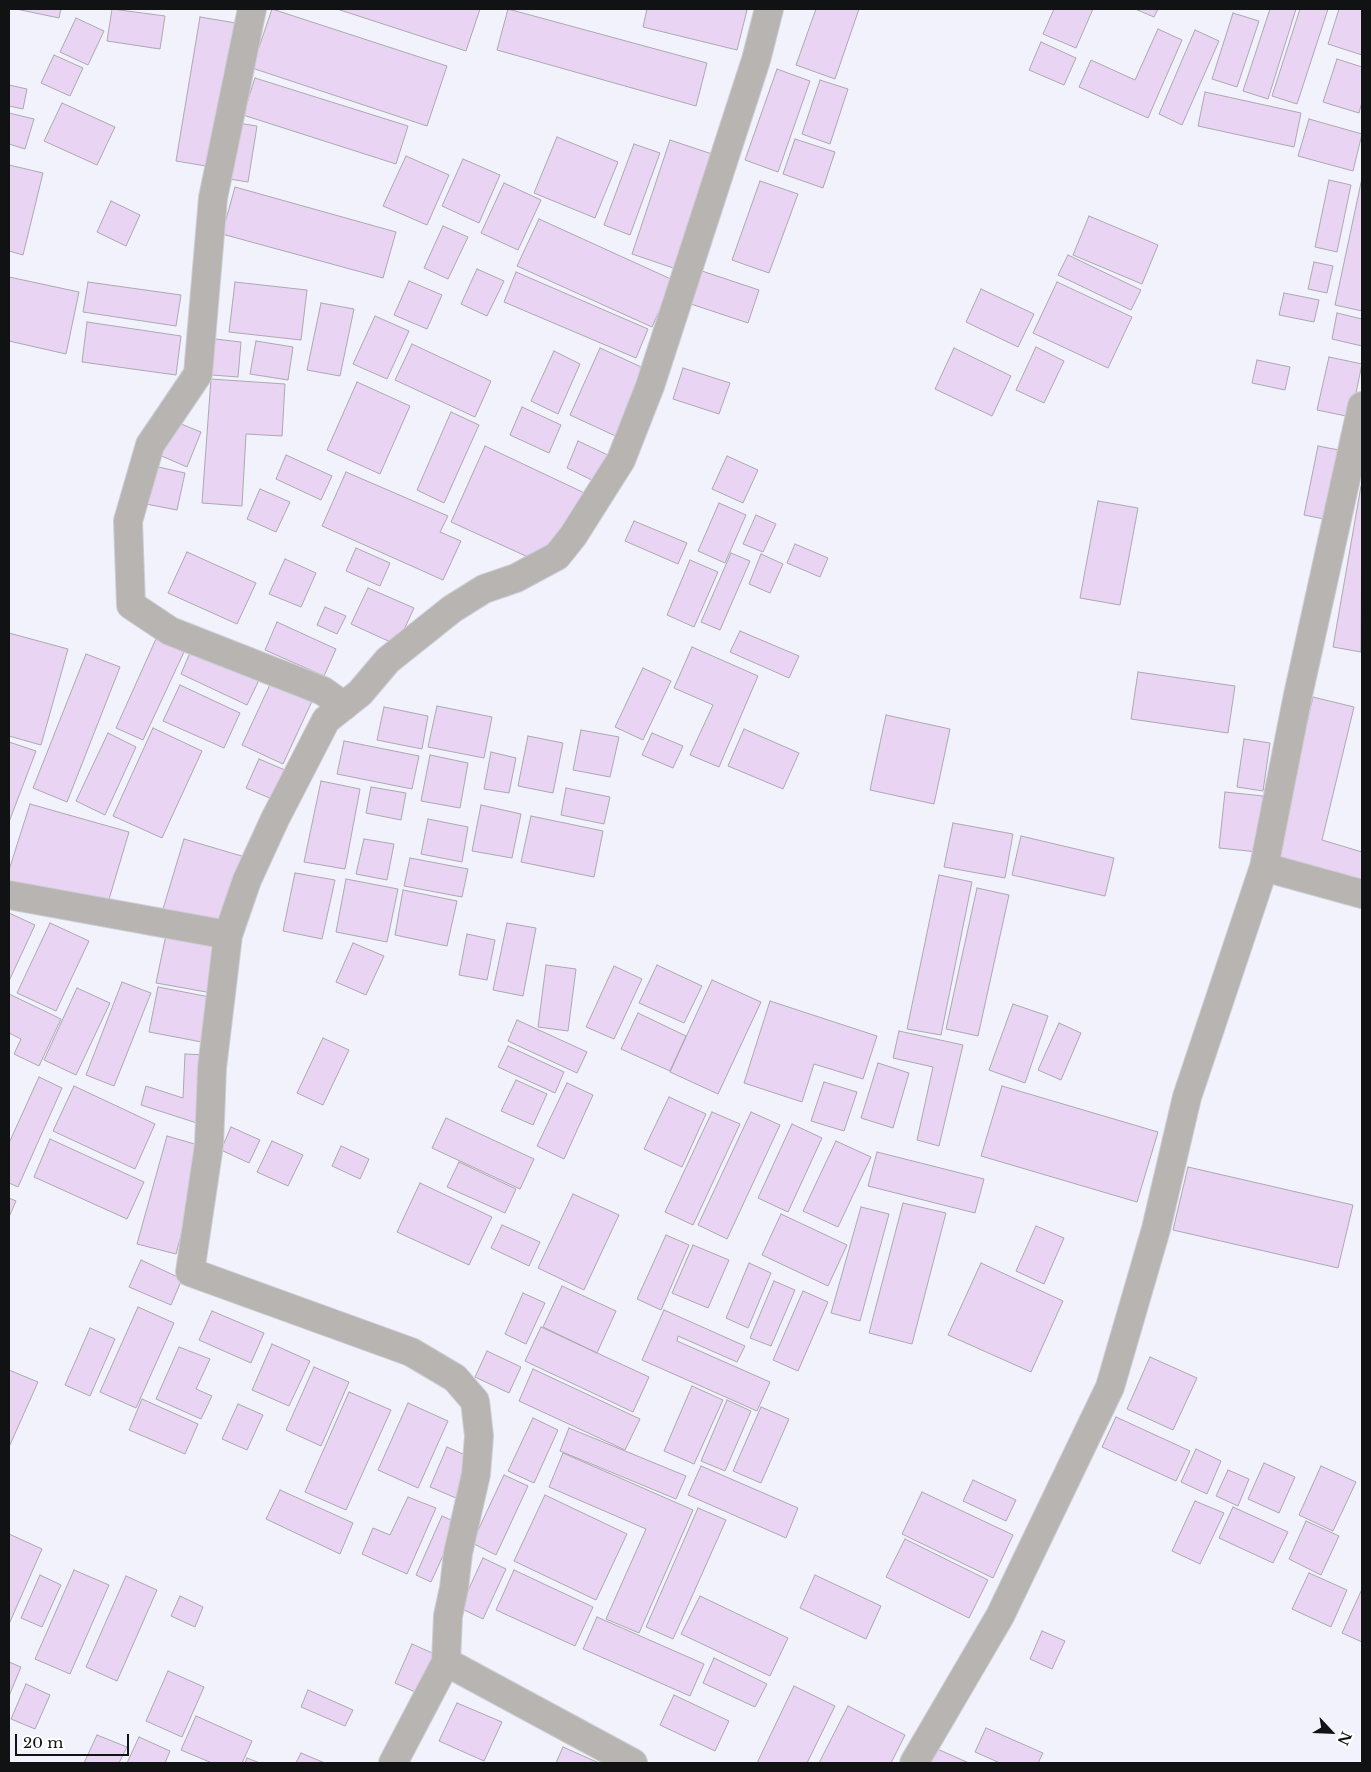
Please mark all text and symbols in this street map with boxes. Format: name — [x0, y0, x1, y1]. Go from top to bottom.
north arrow — [1306, 1707, 1356, 1757]
scale bar — [18, 1724, 131, 1756]
text: N — [1334, 1729, 1356, 1748]
text: 20 m — [23, 1733, 63, 1752]

